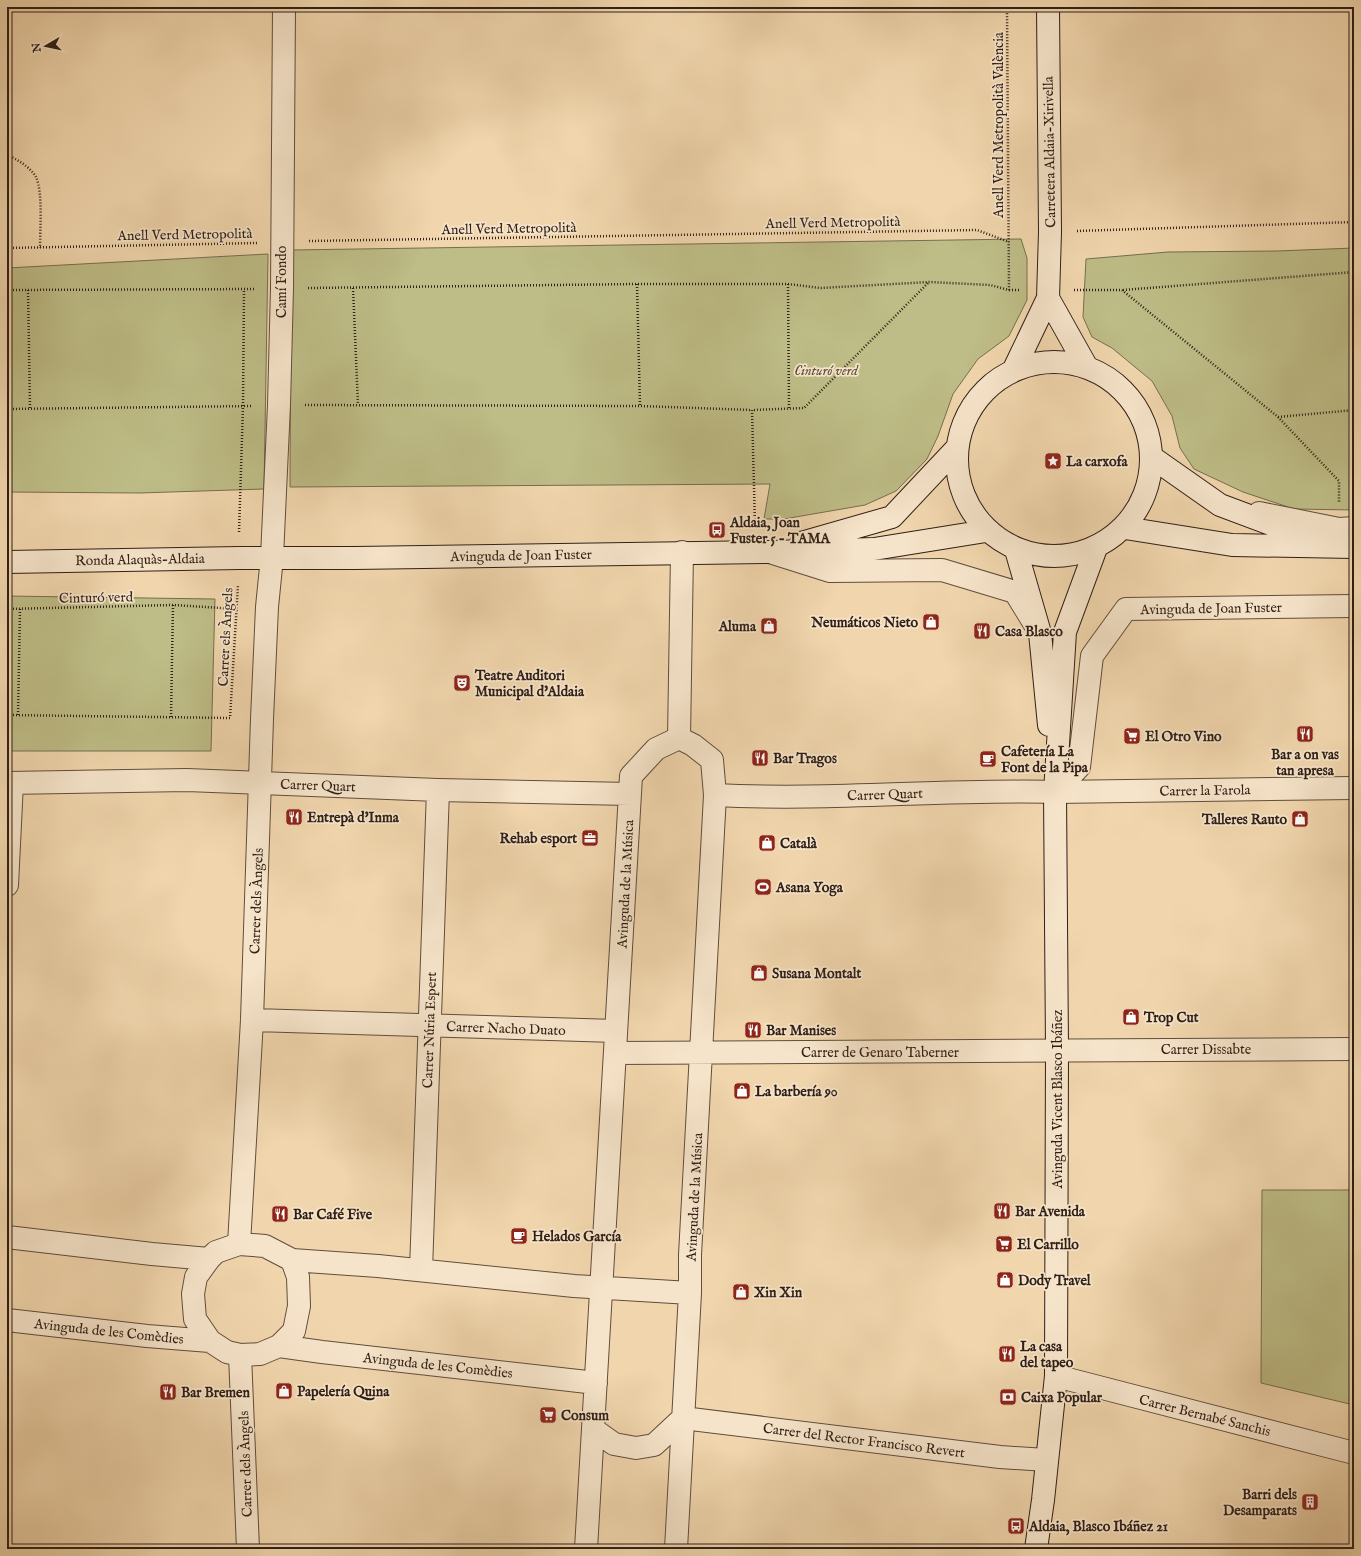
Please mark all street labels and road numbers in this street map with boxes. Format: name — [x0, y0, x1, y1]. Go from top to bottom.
street label: Anell Verd Metropolità València — [990, 31, 1008, 219]
street label: Carretera Aldaia-Xirivella — [1040, 75, 1060, 228]
street label: Anell Verd Metropolità — [764, 213, 902, 233]
street label: Anell Verd Metropolità — [440, 219, 578, 239]
street label: Anell Verd Metropolità — [116, 225, 254, 245]
street label: Camí Fondo — [273, 245, 291, 318]
street label: Avinguda de Joan Fuster — [449, 546, 592, 566]
street label: Ronda Alaquàs-Aldaia — [75, 550, 206, 570]
street label: Carrer els Àngels — [213, 587, 238, 687]
street label: Cinturó verd — [59, 588, 134, 608]
street label: Avinguda de Joan Fuster — [1139, 599, 1282, 619]
street label: Carrer Quart — [280, 776, 356, 796]
street label: Carrer la Farola — [1159, 781, 1252, 801]
street label: Carrer Quart — [847, 785, 923, 805]
street label: Avinguda de la Música — [614, 818, 638, 950]
street label: Carrer dels Àngels — [245, 847, 268, 955]
street label: Carrer Núria Espert — [419, 971, 441, 1089]
street label: Avinguda Vicent Blasco Ibáñez — [1049, 1009, 1067, 1190]
street label: Carrer Nacho Duato — [446, 1018, 566, 1040]
street label: Carrer Dissabte — [1161, 1041, 1252, 1059]
street label: Carrer de Genaro Taberner — [801, 1044, 959, 1062]
street label: Avinguda de la Música — [683, 1131, 707, 1263]
street label: Avinguda de les Comèdies — [32, 1315, 185, 1349]
street label: Avinguda de les Comèdies — [361, 1349, 514, 1383]
street label: Carrer Bernabé Sanchis — [1137, 1391, 1273, 1441]
street label: Carrer dels Àngels — [234, 1410, 257, 1517]
street label: Carrer del Rector Francisco Revert — [762, 1420, 966, 1462]

